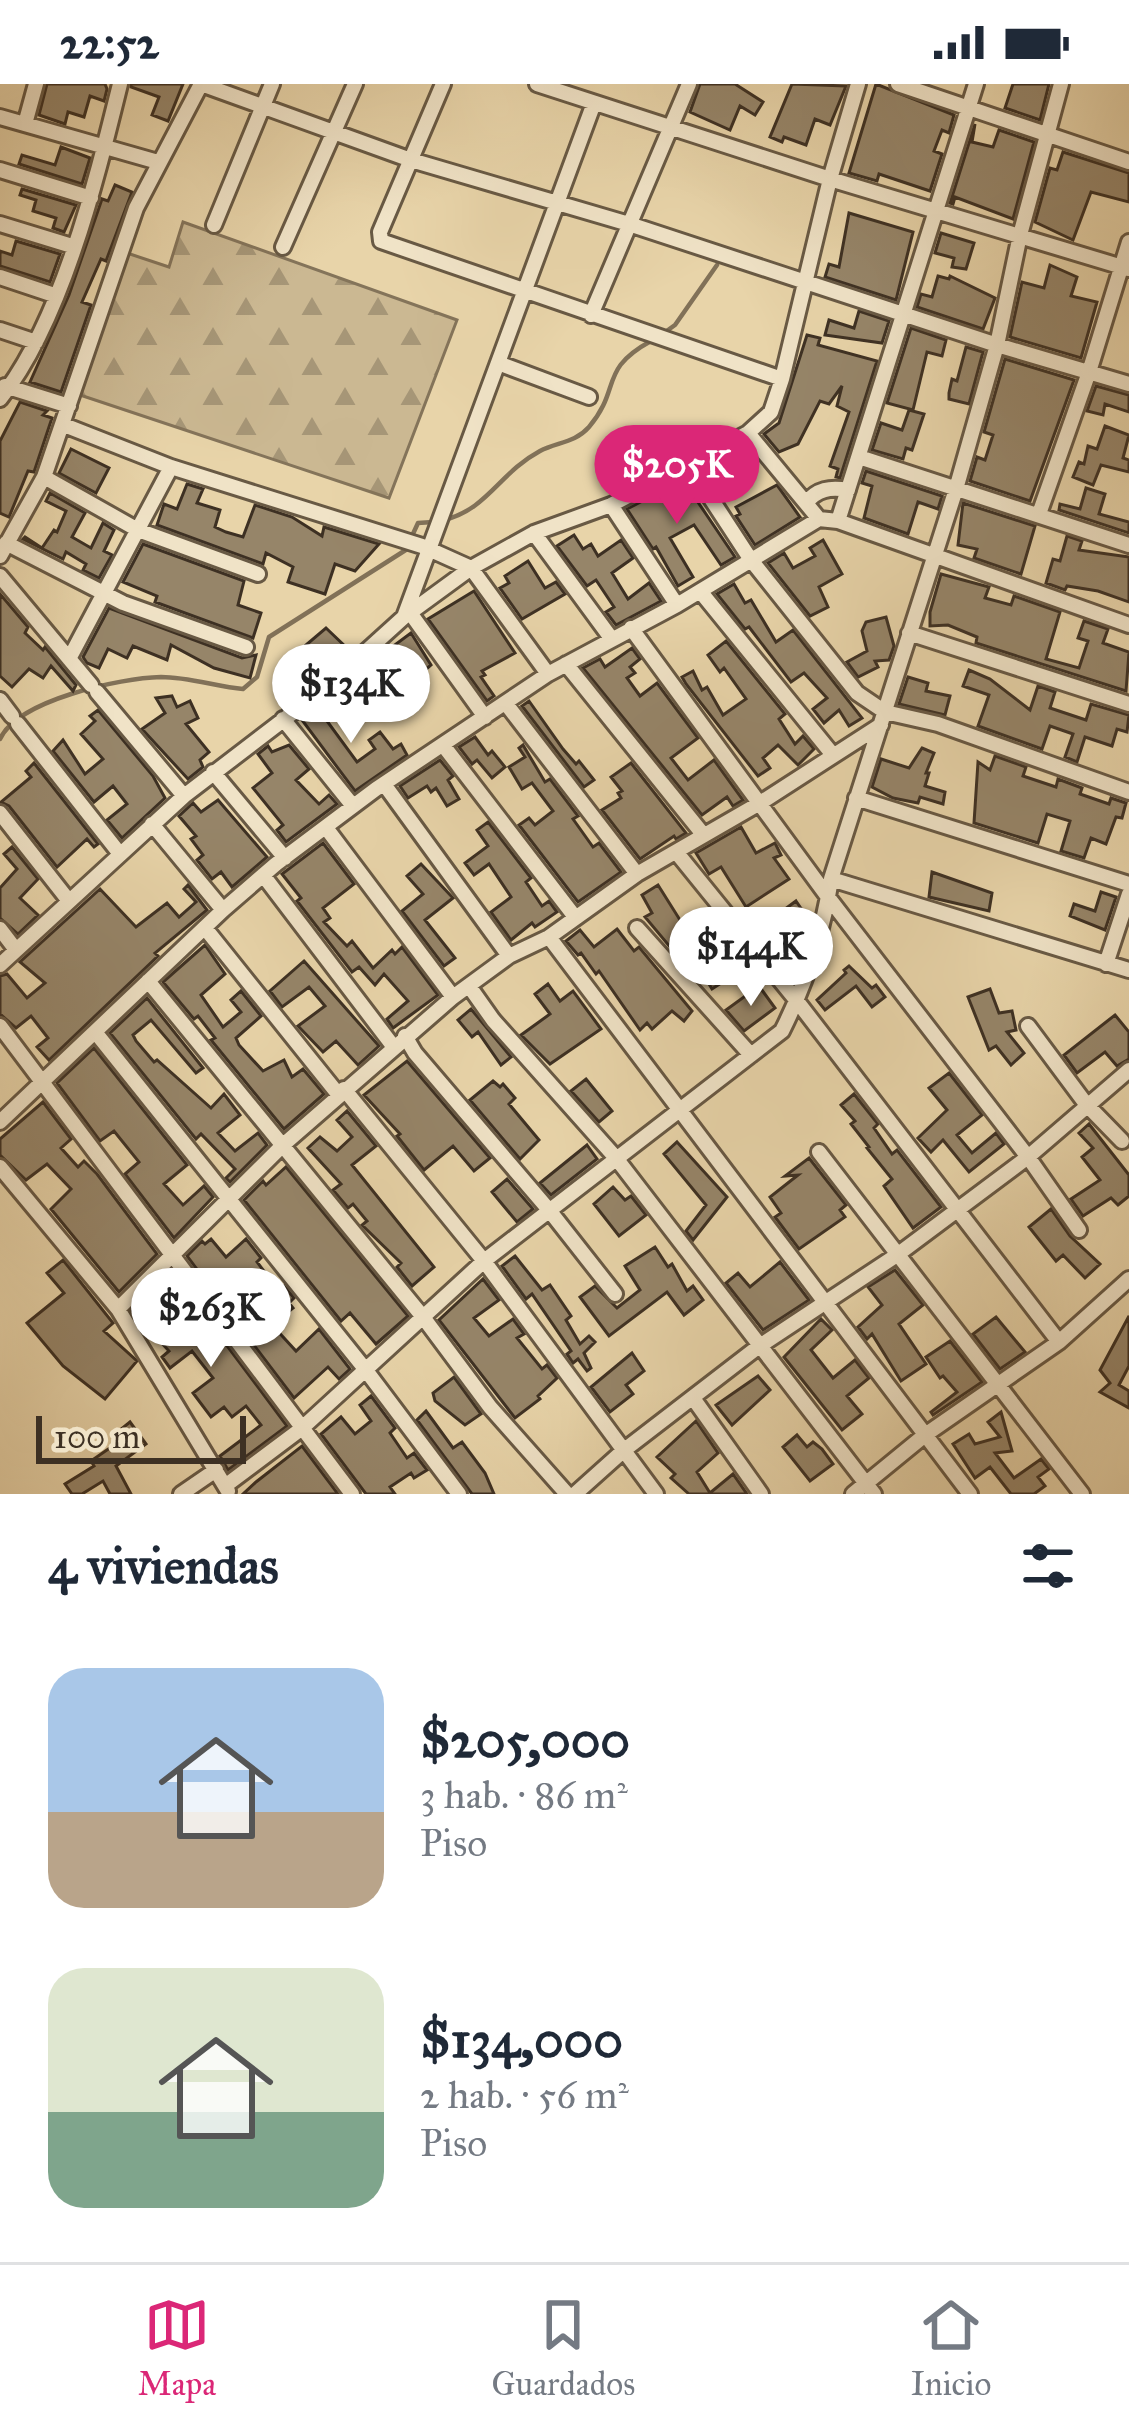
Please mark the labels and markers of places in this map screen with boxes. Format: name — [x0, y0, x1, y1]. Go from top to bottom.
pin: $205K — [593, 425, 761, 527]
pin: $134K — [267, 644, 435, 746]
pin: $144K — [667, 907, 835, 1009]
pin: $263K — [127, 1268, 295, 1370]

